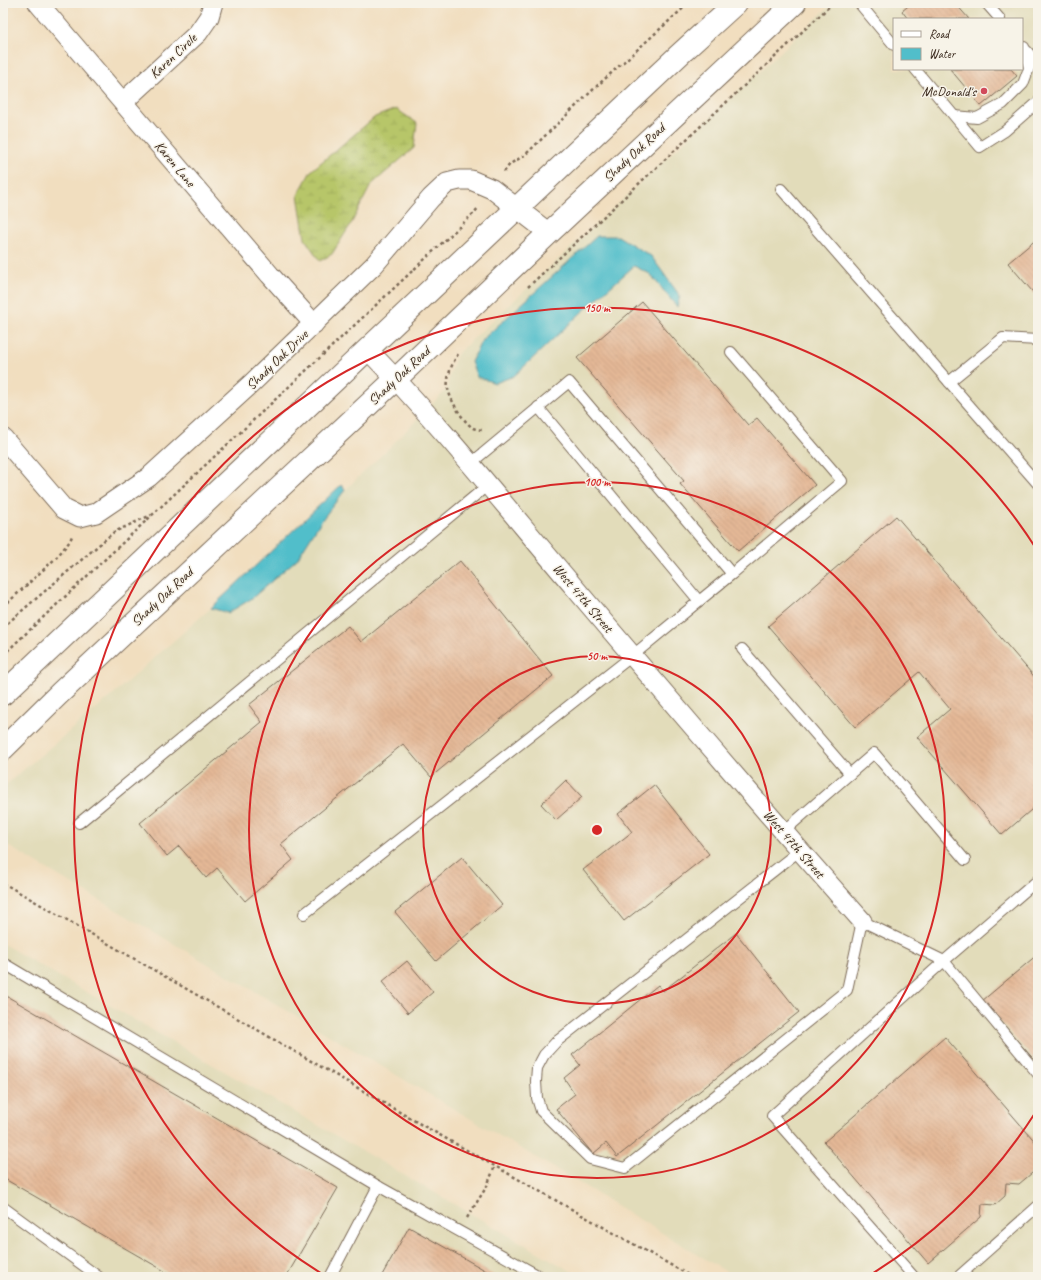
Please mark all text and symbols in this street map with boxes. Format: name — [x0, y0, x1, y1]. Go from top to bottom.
legend — [893, 18, 1023, 70]
text: Road — [929, 26, 951, 42]
street label: Karen Circle — [146, 29, 201, 82]
text: Water — [929, 46, 957, 62]
place label: McDonald's — [922, 83, 977, 100]
marker: McDonald's — [979, 86, 989, 96]
street label: Shady Oak Road — [600, 118, 670, 186]
street label: Karen Lane — [151, 138, 200, 191]
text: 150 m — [584, 300, 611, 316]
street label: Shady Oak Drive — [243, 325, 312, 394]
street label: Shady Oak Road — [365, 341, 435, 409]
text: 100 m — [584, 474, 611, 490]
street label: West 47th Street — [549, 560, 618, 637]
street label: Shady Oak Road — [128, 562, 198, 630]
text: 50 m — [587, 648, 608, 664]
street label: West 47th Street — [760, 806, 829, 883]
centre of rings — [590, 823, 604, 837]

